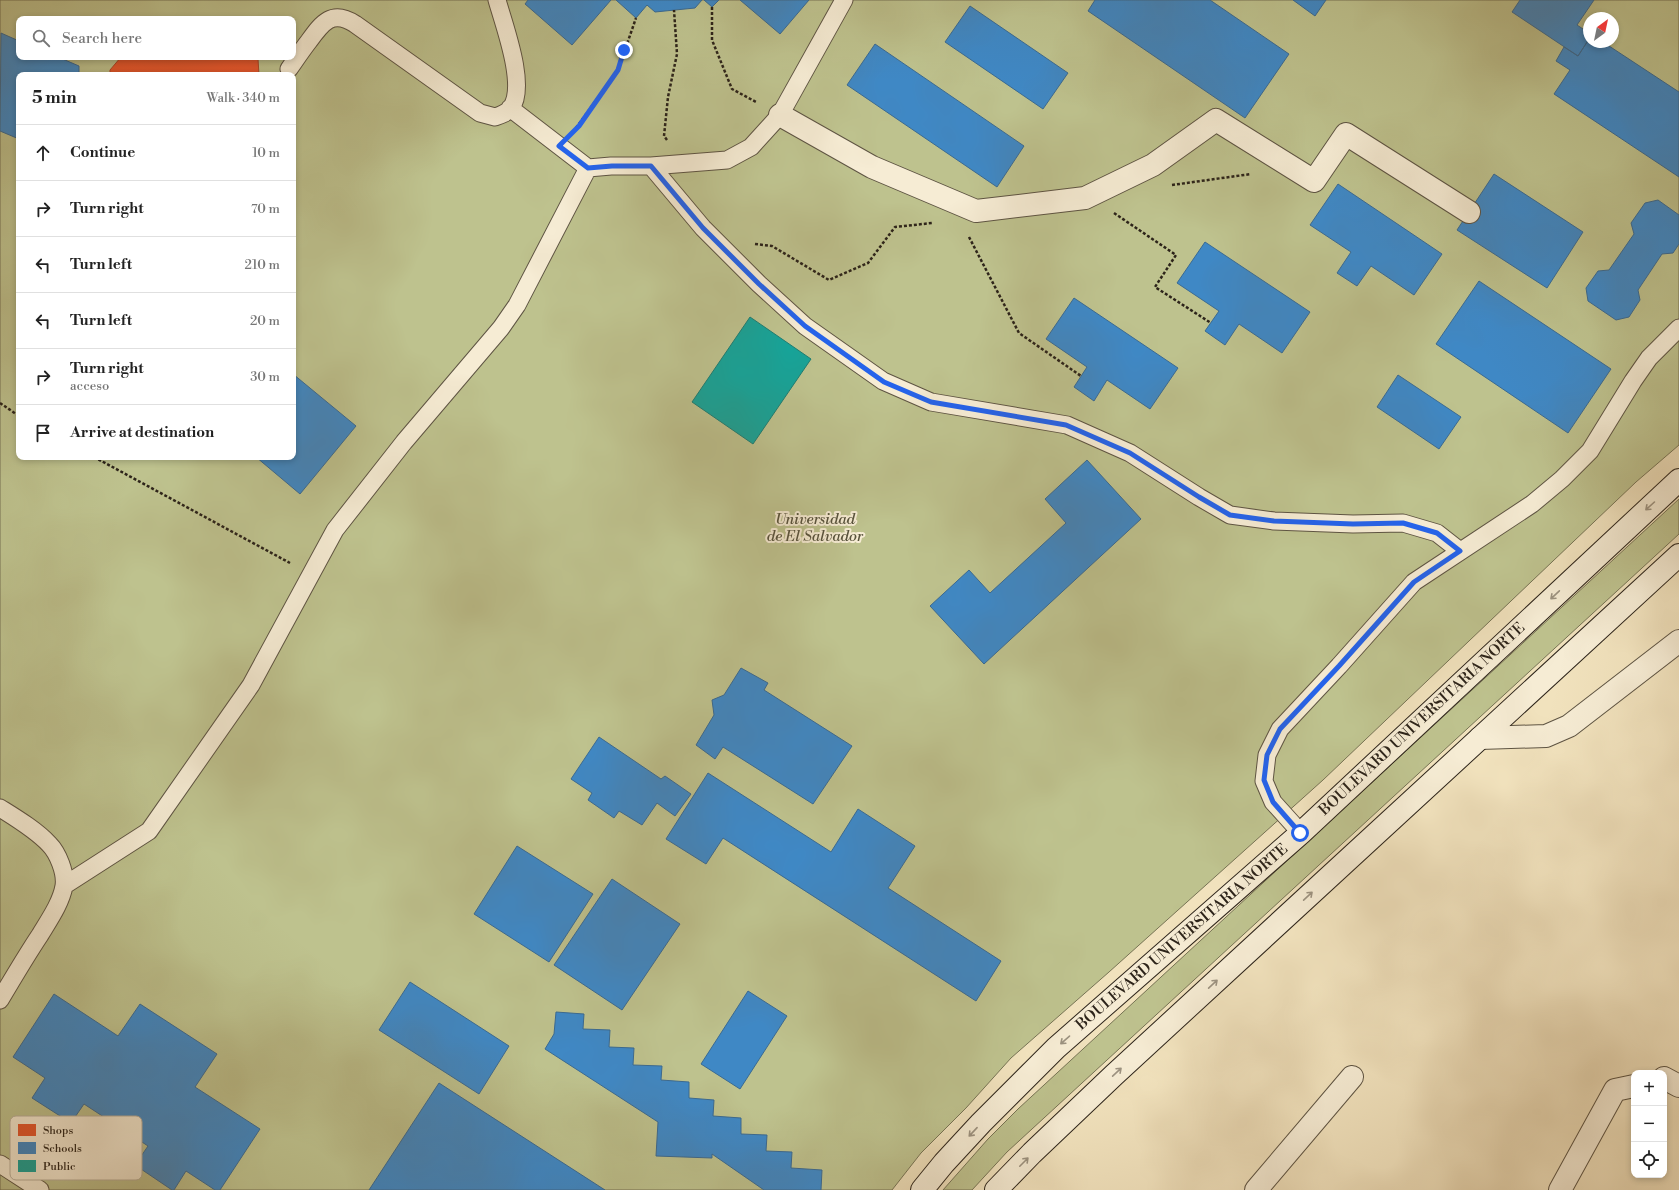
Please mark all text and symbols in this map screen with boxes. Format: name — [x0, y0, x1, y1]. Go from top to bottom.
north arrow — [1583, 12, 1619, 48]
search box — [16, 16, 296, 60]
icon: search — [30, 27, 52, 49]
text: Search here — [62, 29, 142, 48]
route end — [615, 41, 633, 59]
text: 5 min — [32, 87, 77, 109]
text: Walk · 340 m — [207, 90, 280, 106]
icon: ahead — [32, 142, 54, 164]
text: Continue — [70, 143, 135, 162]
text: 10 m — [252, 145, 280, 161]
icon: right — [32, 198, 54, 220]
text: Turn right — [70, 199, 144, 218]
text: 70 m — [251, 201, 280, 217]
icon: left — [32, 254, 54, 276]
text: Turn left — [70, 255, 132, 274]
text: 210 m — [245, 257, 280, 273]
icon: left — [32, 310, 54, 332]
text: Turn left — [70, 311, 132, 330]
text: 20 m — [250, 313, 280, 329]
text: Turn right — [70, 359, 144, 378]
icon: right — [32, 366, 54, 388]
text: 30 m — [250, 369, 280, 385]
text: acceso — [70, 378, 109, 394]
icon: arrive — [32, 422, 54, 444]
text: Arrive at destination — [70, 423, 214, 442]
one-way arrow — [1645, 502, 1655, 511]
park label: Universidad de El Salvador — [767, 510, 864, 546]
one-way arrow — [1550, 590, 1560, 599]
street label: BOULEVARD UNIVERSITARIA NORTE — [1314, 618, 1529, 820]
route start — [1291, 824, 1309, 842]
street label: BOULEVARD UNIVERSITARIA NORTE — [1071, 840, 1292, 1035]
one-way arrow — [1303, 891, 1314, 900]
one-way arrow — [1208, 979, 1218, 989]
one-way arrow — [1060, 1036, 1070, 1045]
one-way arrow — [1112, 1068, 1122, 1077]
map controls — [1631, 1070, 1667, 1178]
button: + — [1631, 1070, 1667, 1106]
button: − — [1631, 1106, 1667, 1142]
legend — [10, 1116, 142, 1180]
text: Shops — [43, 1124, 73, 1138]
one-way arrow — [968, 1127, 978, 1137]
text: Schools — [43, 1142, 82, 1156]
button: locate — [1631, 1142, 1667, 1178]
one-way arrow — [1019, 1157, 1029, 1167]
text: Public — [43, 1160, 76, 1174]

